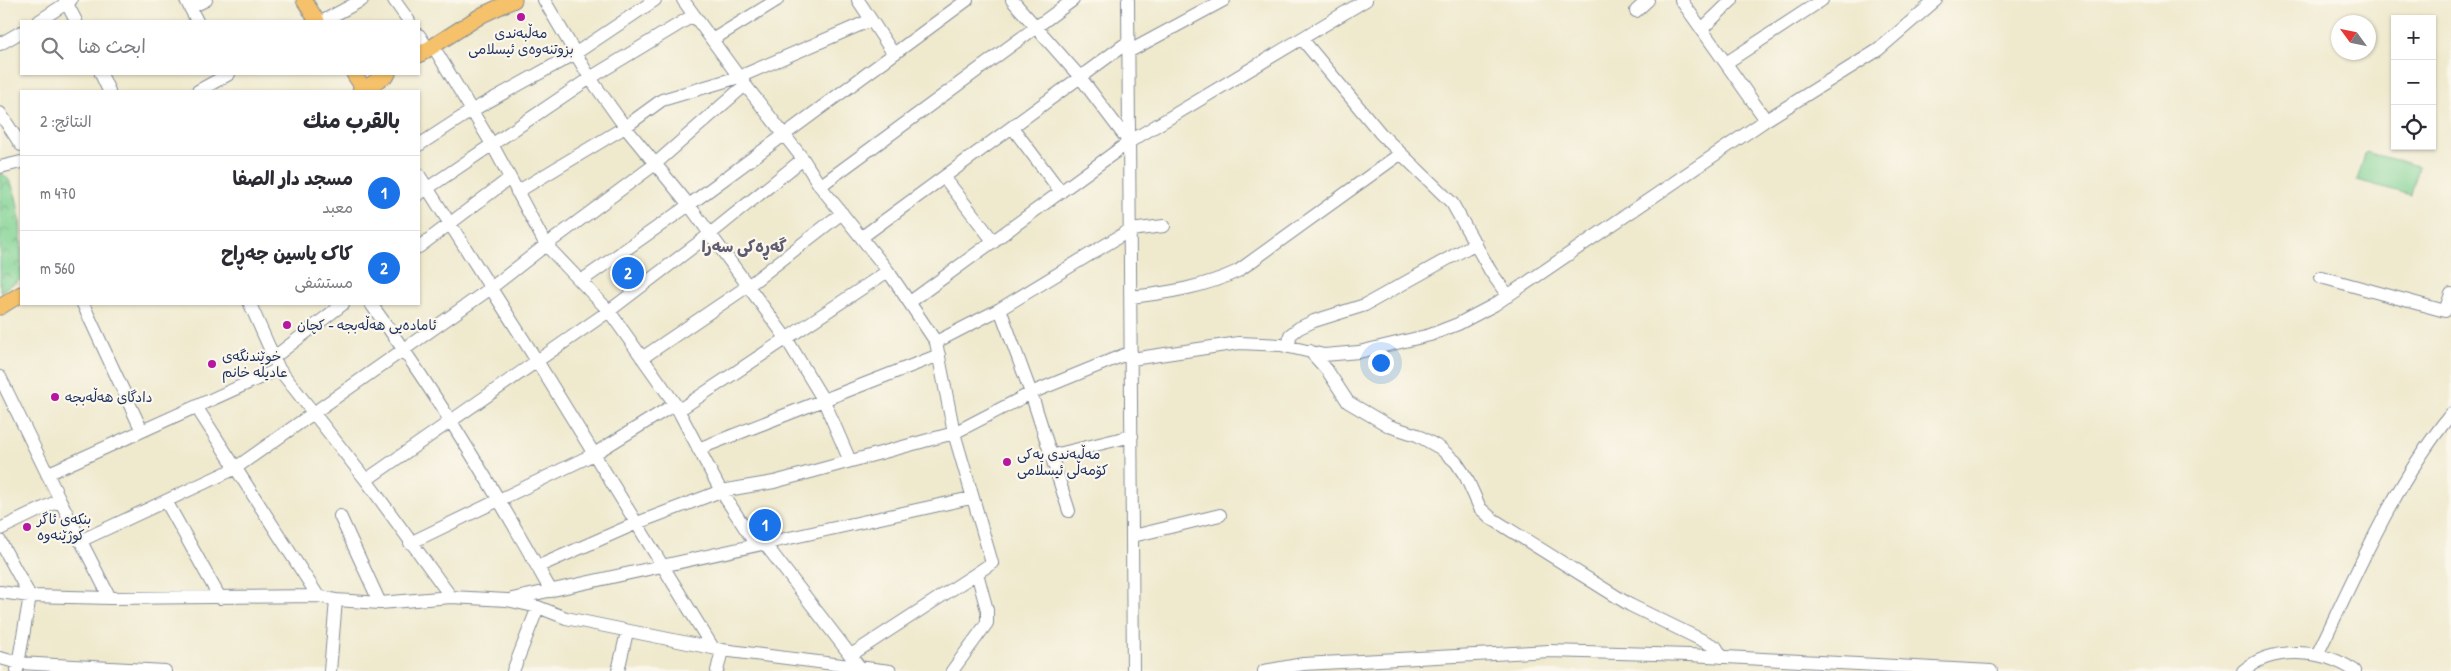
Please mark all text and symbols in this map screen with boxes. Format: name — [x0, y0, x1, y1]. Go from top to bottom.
marker: مەڵبەندی بزوتنەوەی ئیسلامی — [515, 11, 527, 23]
north arrow — [2331, 15, 2376, 60]
map controls — [2391, 15, 2436, 150]
button: + — [2391, 15, 2436, 60]
search box — [20, 20, 420, 75]
place label: مەڵبەندی بزوتنەوەی ئیسلامی — [468, 23, 574, 58]
text: ابحث هنا — [78, 33, 146, 59]
icon: search — [38, 34, 66, 62]
button: − — [2391, 60, 2436, 105]
button: locate — [2391, 105, 2436, 150]
text: بالقرب منك — [303, 106, 400, 135]
text: النتائج: 2 — [40, 110, 92, 132]
text: مسجد دار الصفا — [233, 165, 353, 191]
text: 470 m — [40, 182, 76, 204]
text: 1 — [381, 182, 387, 204]
text: معبد — [322, 196, 353, 218]
district label: گەڕەکی سەرا — [701, 235, 787, 260]
text: کاک یاسین جەڕاح — [221, 240, 353, 266]
pin: 2 — [612, 254, 644, 292]
text: 560 m — [40, 257, 75, 279]
text: 2 — [380, 257, 388, 279]
text: مستشفى — [294, 271, 353, 293]
place label: ئامادەیی هەڵەبجە - کچان — [297, 315, 436, 335]
marker: ئامادەیی هەڵەبجە - کچان — [281, 319, 293, 331]
place label: خوێندنگەی عادیلە خانم — [222, 346, 288, 383]
your location — [1368, 350, 1394, 376]
marker: خوێندنگەی عادیلە خانم — [206, 358, 218, 370]
place label: دادگای هەڵەبجە — [65, 387, 152, 406]
marker: دادگای هەڵەبجە — [49, 391, 61, 403]
place label: مەڵبەندی یەکی کۆمەڵی ئیسلامی — [1017, 444, 1108, 479]
marker: مەڵبەندی یەکی کۆمەڵی ئیسلامی — [1001, 456, 1013, 468]
pin: 1 — [749, 506, 781, 544]
place label: بنکەی ئاگر کوژێنەوە — [36, 509, 91, 544]
marker: بنکەی ئاگر کوژێنەوە — [21, 521, 33, 533]

